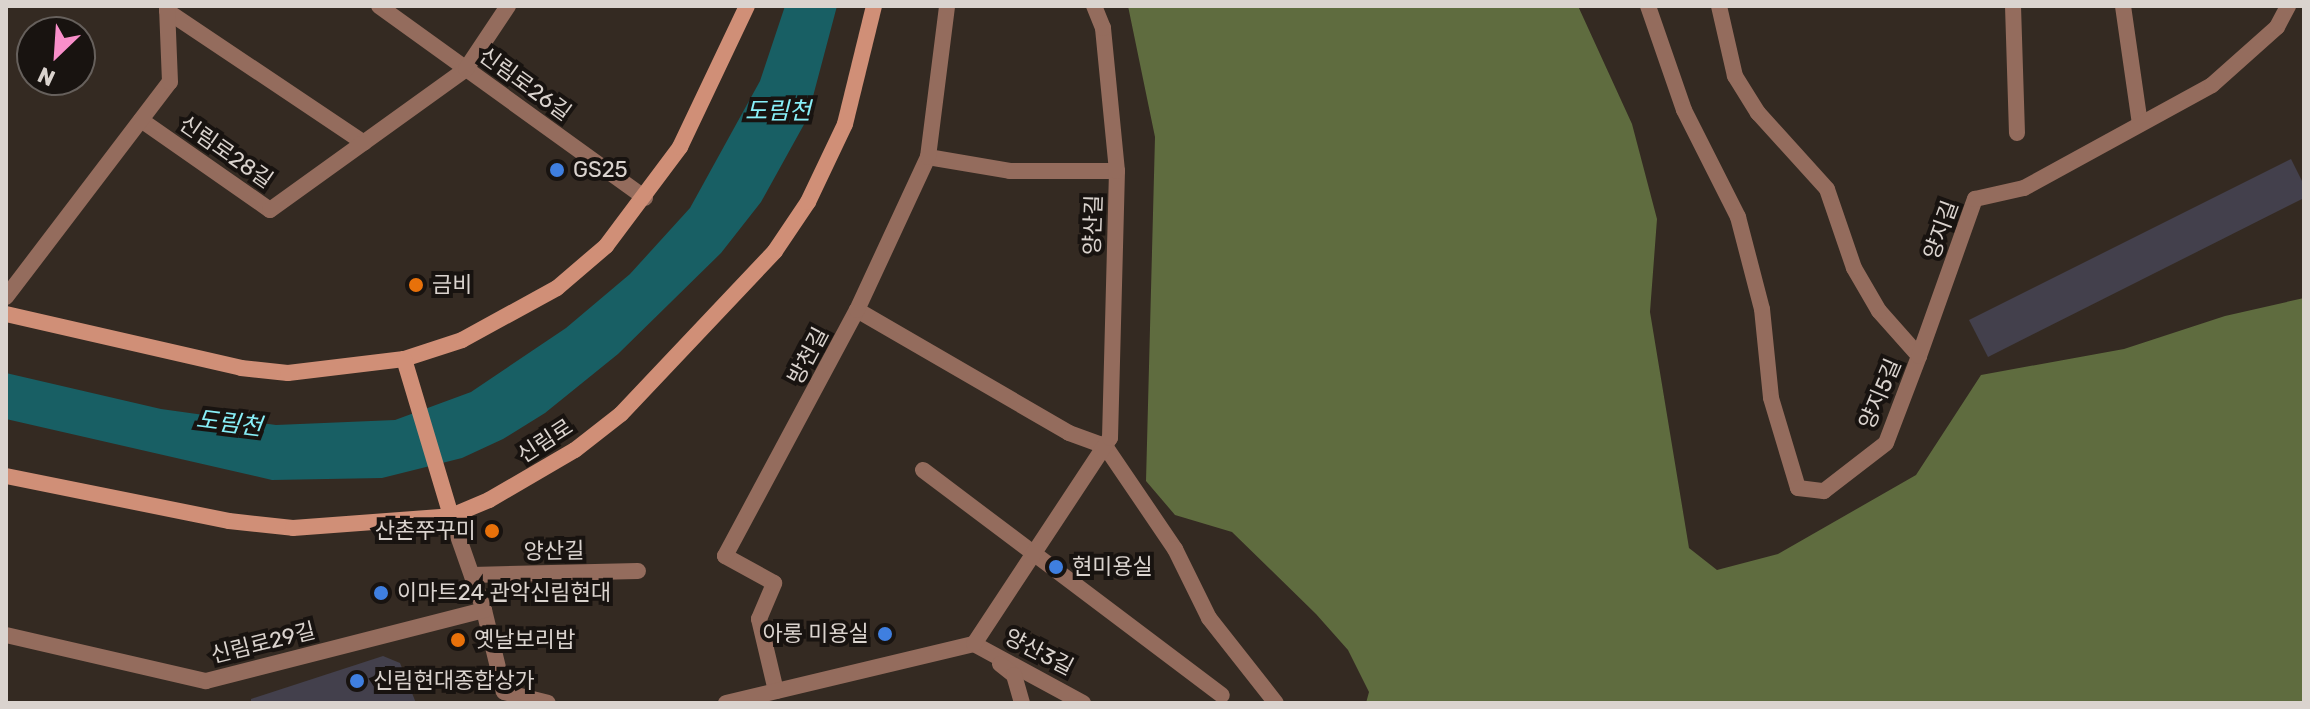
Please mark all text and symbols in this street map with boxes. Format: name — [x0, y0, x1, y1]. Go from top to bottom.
north arrow — [16, 16, 96, 96]
street label: 신림로26길 — [474, 42, 576, 126]
text: N — [34, 61, 59, 92]
water label: 도림천 — [745, 98, 811, 126]
street label: 신림로28길 — [174, 110, 278, 194]
place label: GS25 — [573, 157, 628, 183]
marker: GS25 — [548, 161, 566, 179]
street label: 양산길 — [1079, 194, 1107, 256]
street label: 양지길 — [1918, 197, 1964, 263]
place label: 금비 — [432, 272, 472, 298]
marker: 금비 — [407, 276, 425, 294]
street label: 방천길 — [782, 323, 834, 389]
street label: 양지5길 — [1853, 355, 1907, 433]
water label: 도림천 — [194, 406, 264, 442]
street label: 신림로 — [512, 413, 578, 469]
place label: 산촌쭈꾸미 — [375, 518, 476, 544]
marker: 산촌쭈꾸미 — [483, 522, 501, 540]
street label: 양산길 — [523, 537, 585, 565]
place label: 현미용실 — [1072, 554, 1153, 580]
marker: 현미용실 — [1047, 558, 1065, 576]
place label: 이마트24 관악신림현대 — [397, 580, 611, 606]
marker: 이마트24 관악신림현대 — [372, 584, 390, 602]
street label: 신림로29길 — [208, 617, 318, 669]
place label: 아롱 미용실 — [762, 621, 869, 647]
street label: 양산3길 — [1000, 623, 1078, 681]
marker: 아롱 미용실 — [876, 625, 894, 643]
place label: 옛날보리밥 — [474, 627, 575, 653]
marker: 옛날보리밥 — [449, 631, 467, 649]
place label: 신림현대종합상가 — [373, 668, 535, 694]
marker: 신림현대종합상가 — [348, 672, 366, 690]

